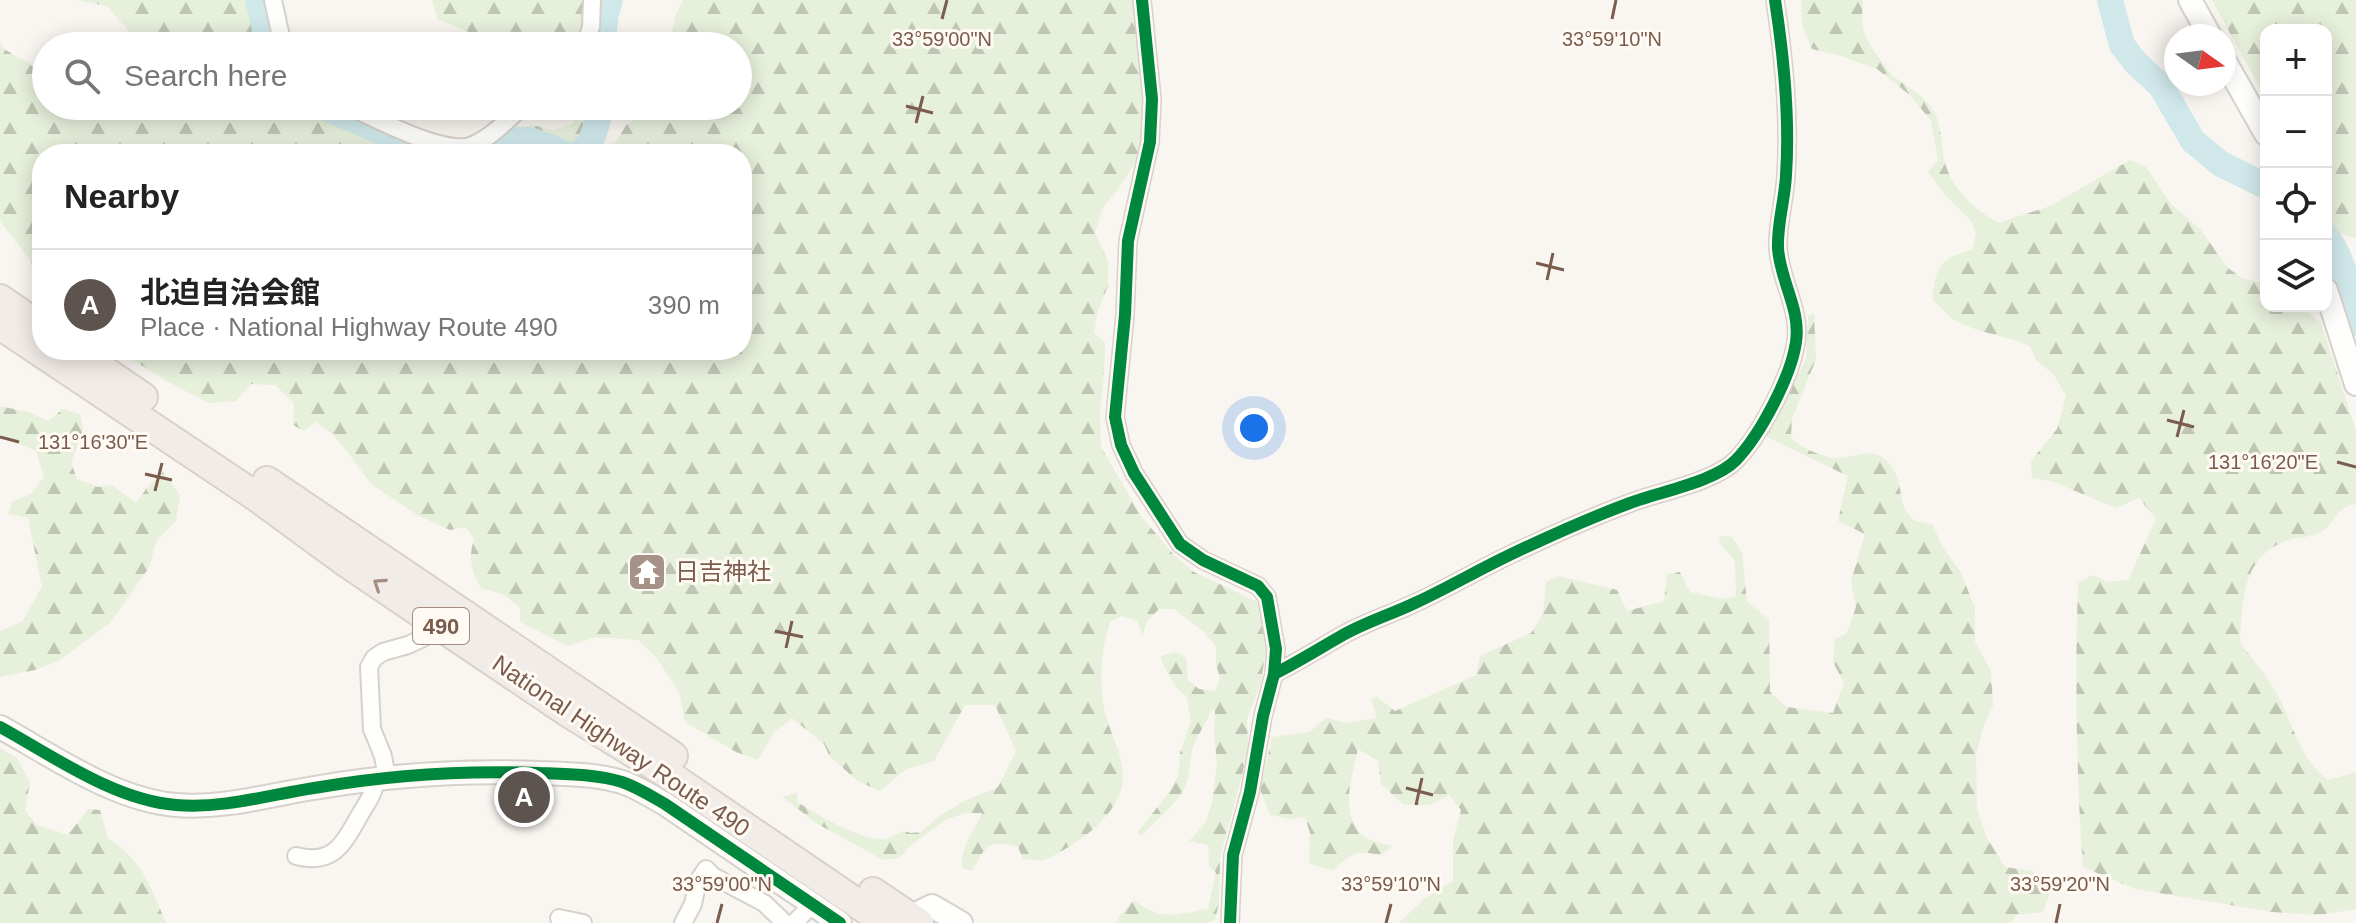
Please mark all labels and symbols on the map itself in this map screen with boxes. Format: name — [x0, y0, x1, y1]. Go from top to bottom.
north arrow — [2164, 24, 2236, 96]
text: 33°59'00"N — [892, 28, 992, 50]
text: 33°59'10"N — [1562, 28, 1662, 50]
your location — [1234, 408, 1274, 448]
text: 131°16'30"E — [38, 431, 148, 453]
text: 131°16'20"E — [2208, 451, 2318, 473]
temple icon: 日吉神社 — [626, 551, 668, 593]
place label: 日吉神社 — [675, 558, 771, 585]
one-way arrow — [373, 579, 388, 594]
road number: 490 — [413, 608, 469, 644]
street label: National Highway Route 490 — [488, 649, 755, 842]
pin: A — [498, 767, 550, 827]
text: 33°59'00"N — [672, 873, 772, 895]
text: 33°59'10"N — [1341, 873, 1441, 895]
text: 33°59'20"N — [2010, 873, 2110, 895]

